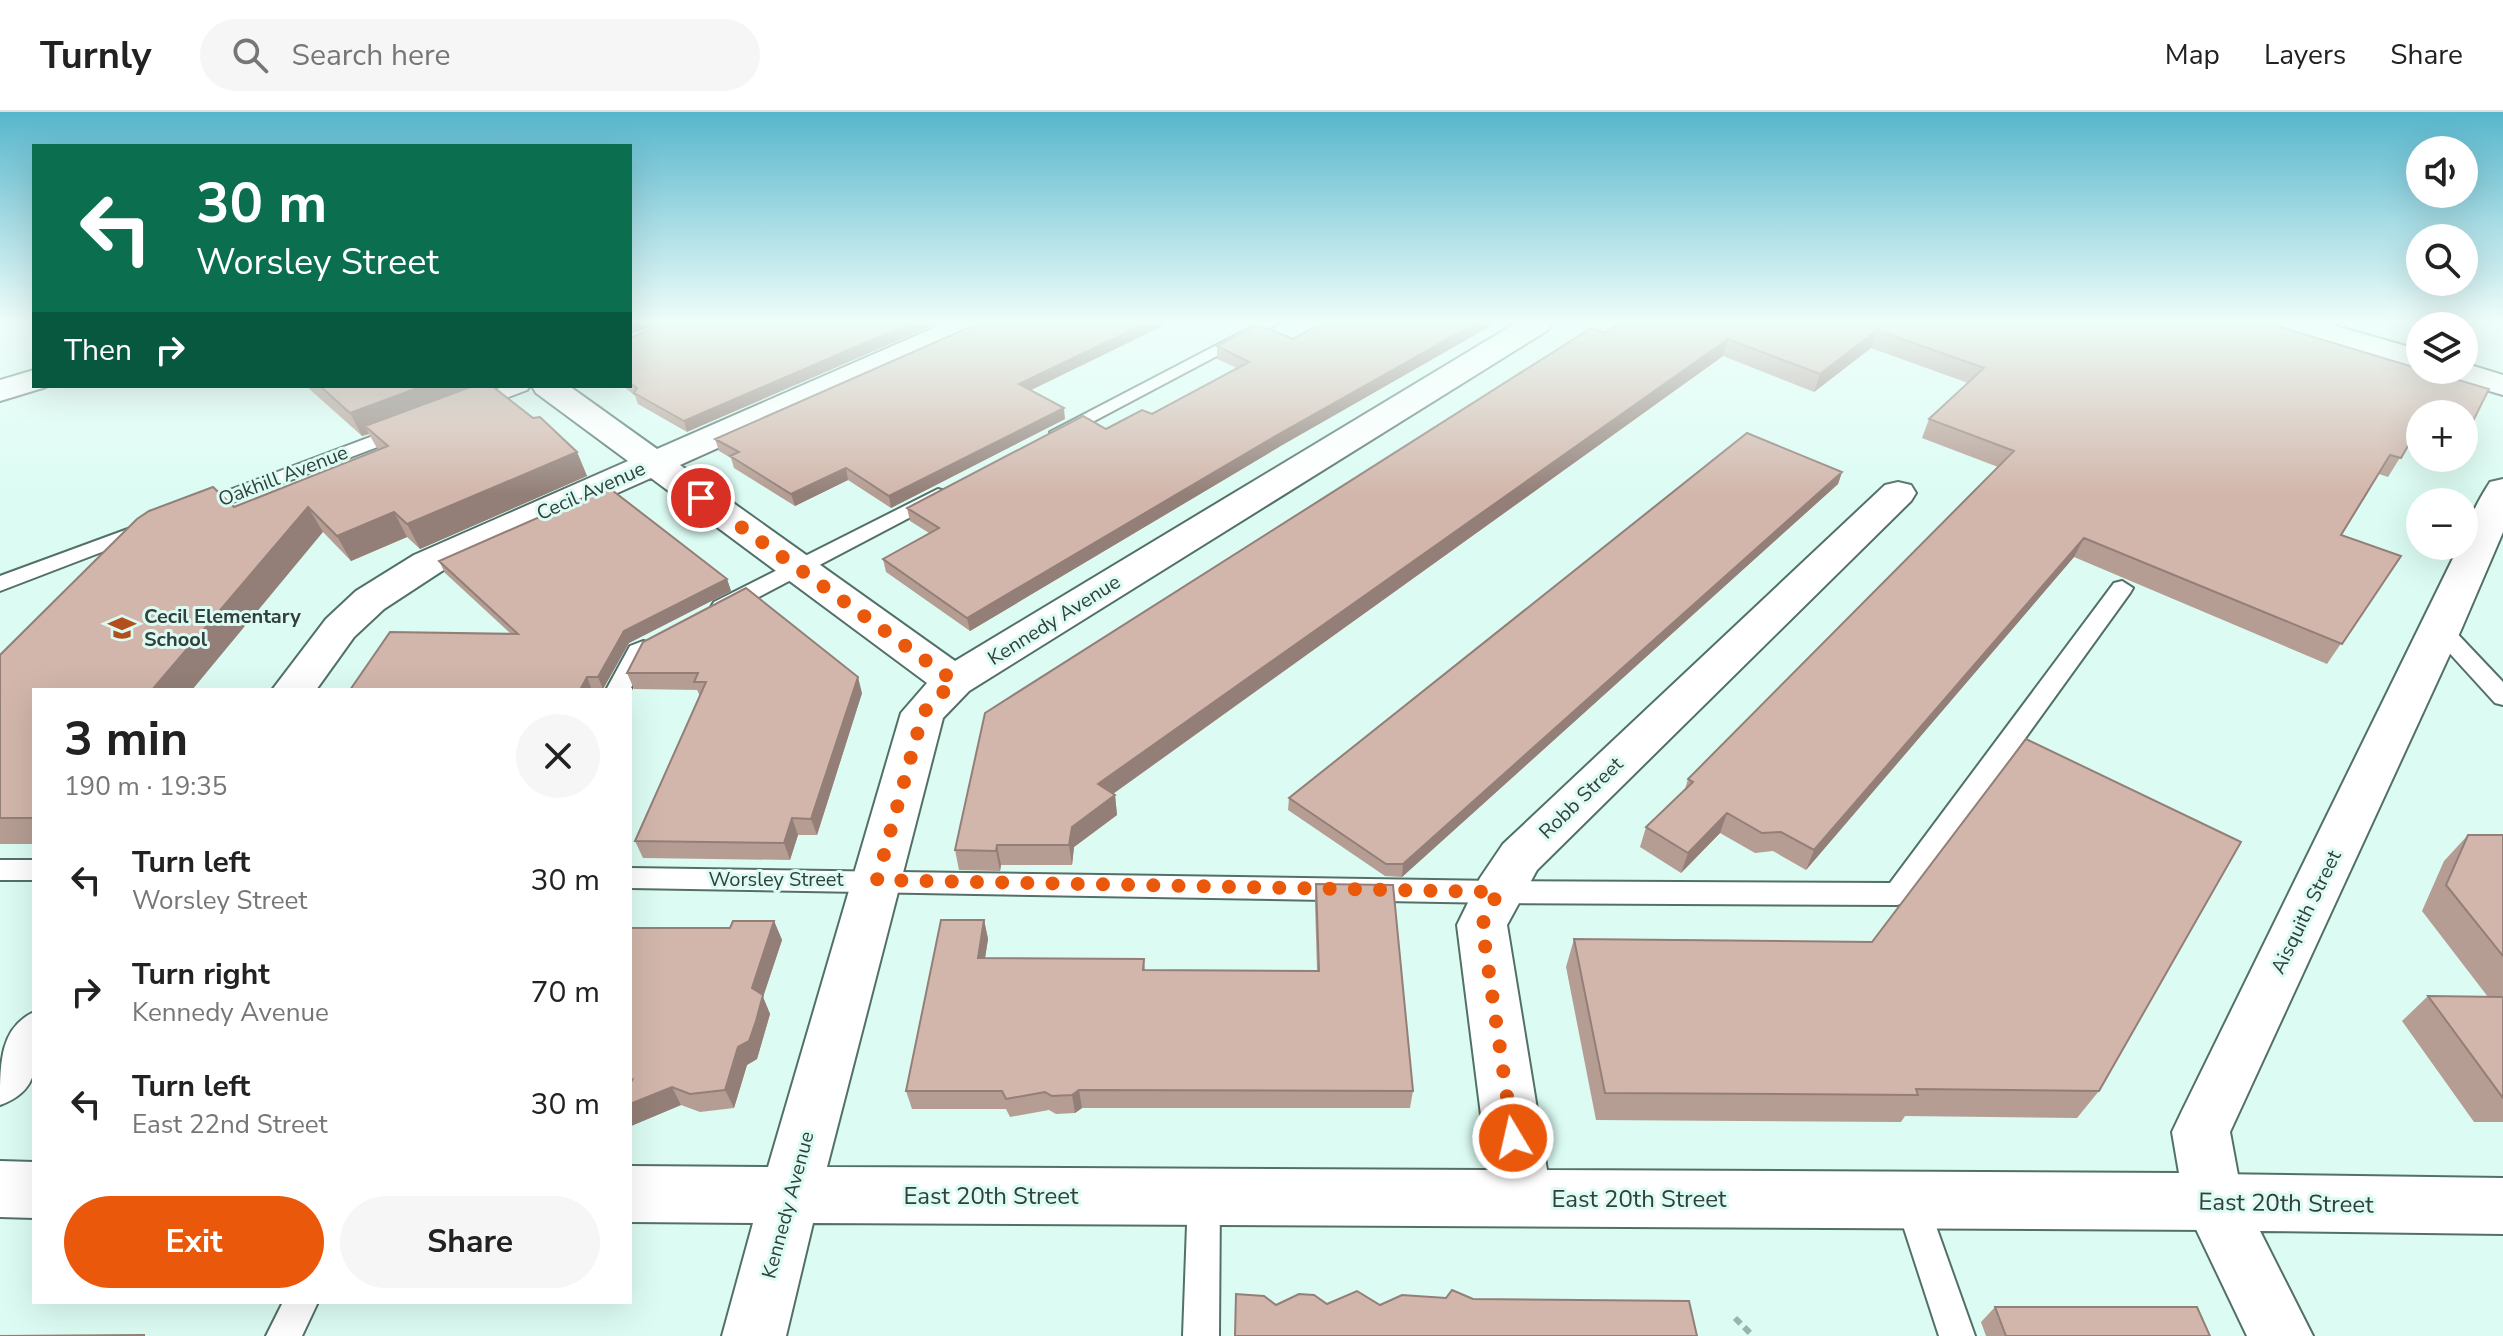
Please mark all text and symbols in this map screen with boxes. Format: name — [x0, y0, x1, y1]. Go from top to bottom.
search box — [200, 19, 760, 91]
text: Turnly — [40, 30, 152, 81]
icon: search — [228, 33, 272, 77]
text: Search here — [292, 35, 451, 76]
text: Map — [2165, 36, 2220, 74]
text: Layers — [2264, 36, 2346, 74]
text: Share — [2390, 36, 2463, 74]
map controls — [2406, 136, 2478, 560]
button: sound — [2406, 136, 2478, 208]
text: 30 m — [196, 165, 327, 242]
icon: left — [64, 176, 168, 280]
button: search — [2406, 224, 2478, 296]
text: Worsley Street — [196, 238, 439, 287]
button: layers — [2406, 312, 2478, 384]
icon: right — [148, 328, 192, 372]
text: Then — [64, 330, 132, 371]
button: + — [2406, 400, 2478, 472]
street label: Oakhill Avenue — [214, 439, 352, 513]
street label: Cecil Avenue — [532, 455, 650, 527]
pin — [667, 464, 735, 532]
icon: arrive — [679, 476, 723, 520]
button: − — [2406, 488, 2478, 560]
street label: Kennedy Avenue — [983, 568, 1125, 672]
place label: Cecil Elementary School — [144, 603, 301, 653]
school or university icon: Cecil Elementary School — [107, 613, 137, 643]
text: 3 min — [64, 706, 188, 772]
button: close — [516, 714, 600, 798]
street label: Robb Street — [1533, 750, 1630, 845]
text: 190 m · 19:35 — [64, 769, 227, 804]
text: Turn left — [132, 842, 250, 883]
street label: Aisquith Street — [2264, 845, 2348, 978]
icon: left — [64, 858, 108, 902]
text: 30 m — [531, 860, 600, 901]
street label: Worsley Street — [709, 866, 844, 893]
text: Worsley Street — [132, 883, 307, 918]
text: Turn right — [132, 954, 270, 995]
icon: right — [64, 970, 108, 1014]
text: 70 m — [531, 972, 600, 1013]
text: Kennedy Avenue — [132, 995, 329, 1030]
text: Turn left — [132, 1066, 250, 1107]
icon: left — [64, 1082, 108, 1126]
text: 30 m — [531, 1084, 600, 1125]
position arrow — [1471, 1096, 1555, 1180]
text: East 22nd Street — [132, 1107, 328, 1142]
street label: Kennedy Avenue — [755, 1128, 821, 1282]
street label: East 20th Street — [903, 1180, 1079, 1212]
street label: East 20th Street — [1551, 1183, 1727, 1215]
street label: East 20th Street — [2198, 1185, 2374, 1221]
button: Exit — [64, 1196, 324, 1288]
button: Share — [340, 1196, 600, 1288]

